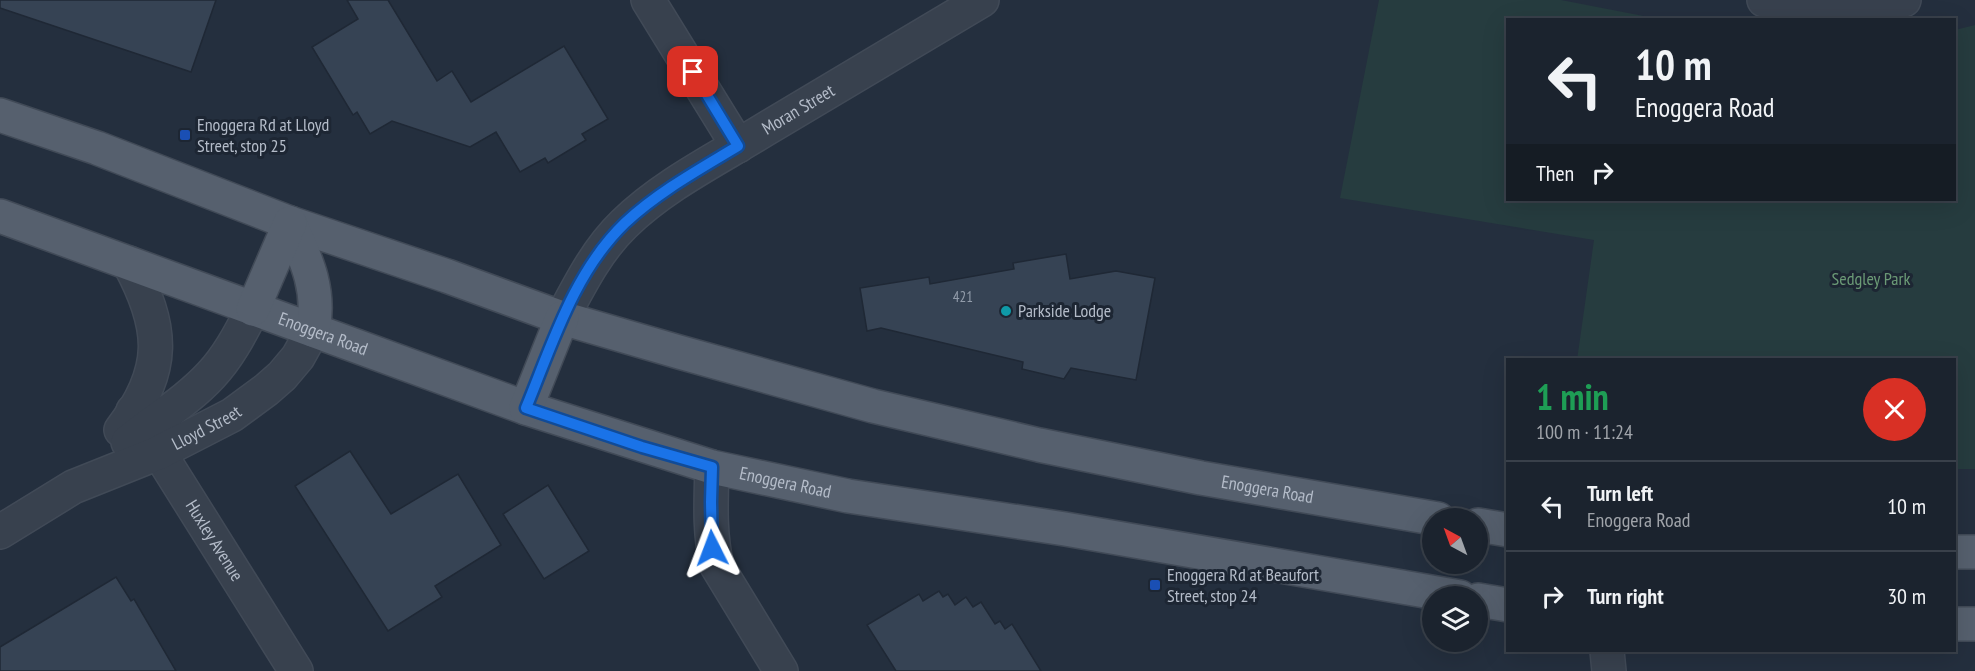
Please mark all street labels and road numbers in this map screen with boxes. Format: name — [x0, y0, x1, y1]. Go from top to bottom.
street label: Moran Street — [758, 79, 839, 140]
street label: Enoggera Road — [276, 307, 371, 360]
street label: Lloyd Street — [168, 400, 246, 455]
street label: Enoggera Road — [737, 461, 833, 503]
street label: Enoggera Road — [1220, 470, 1315, 508]
street label: Huxley Avenue — [181, 496, 249, 585]

